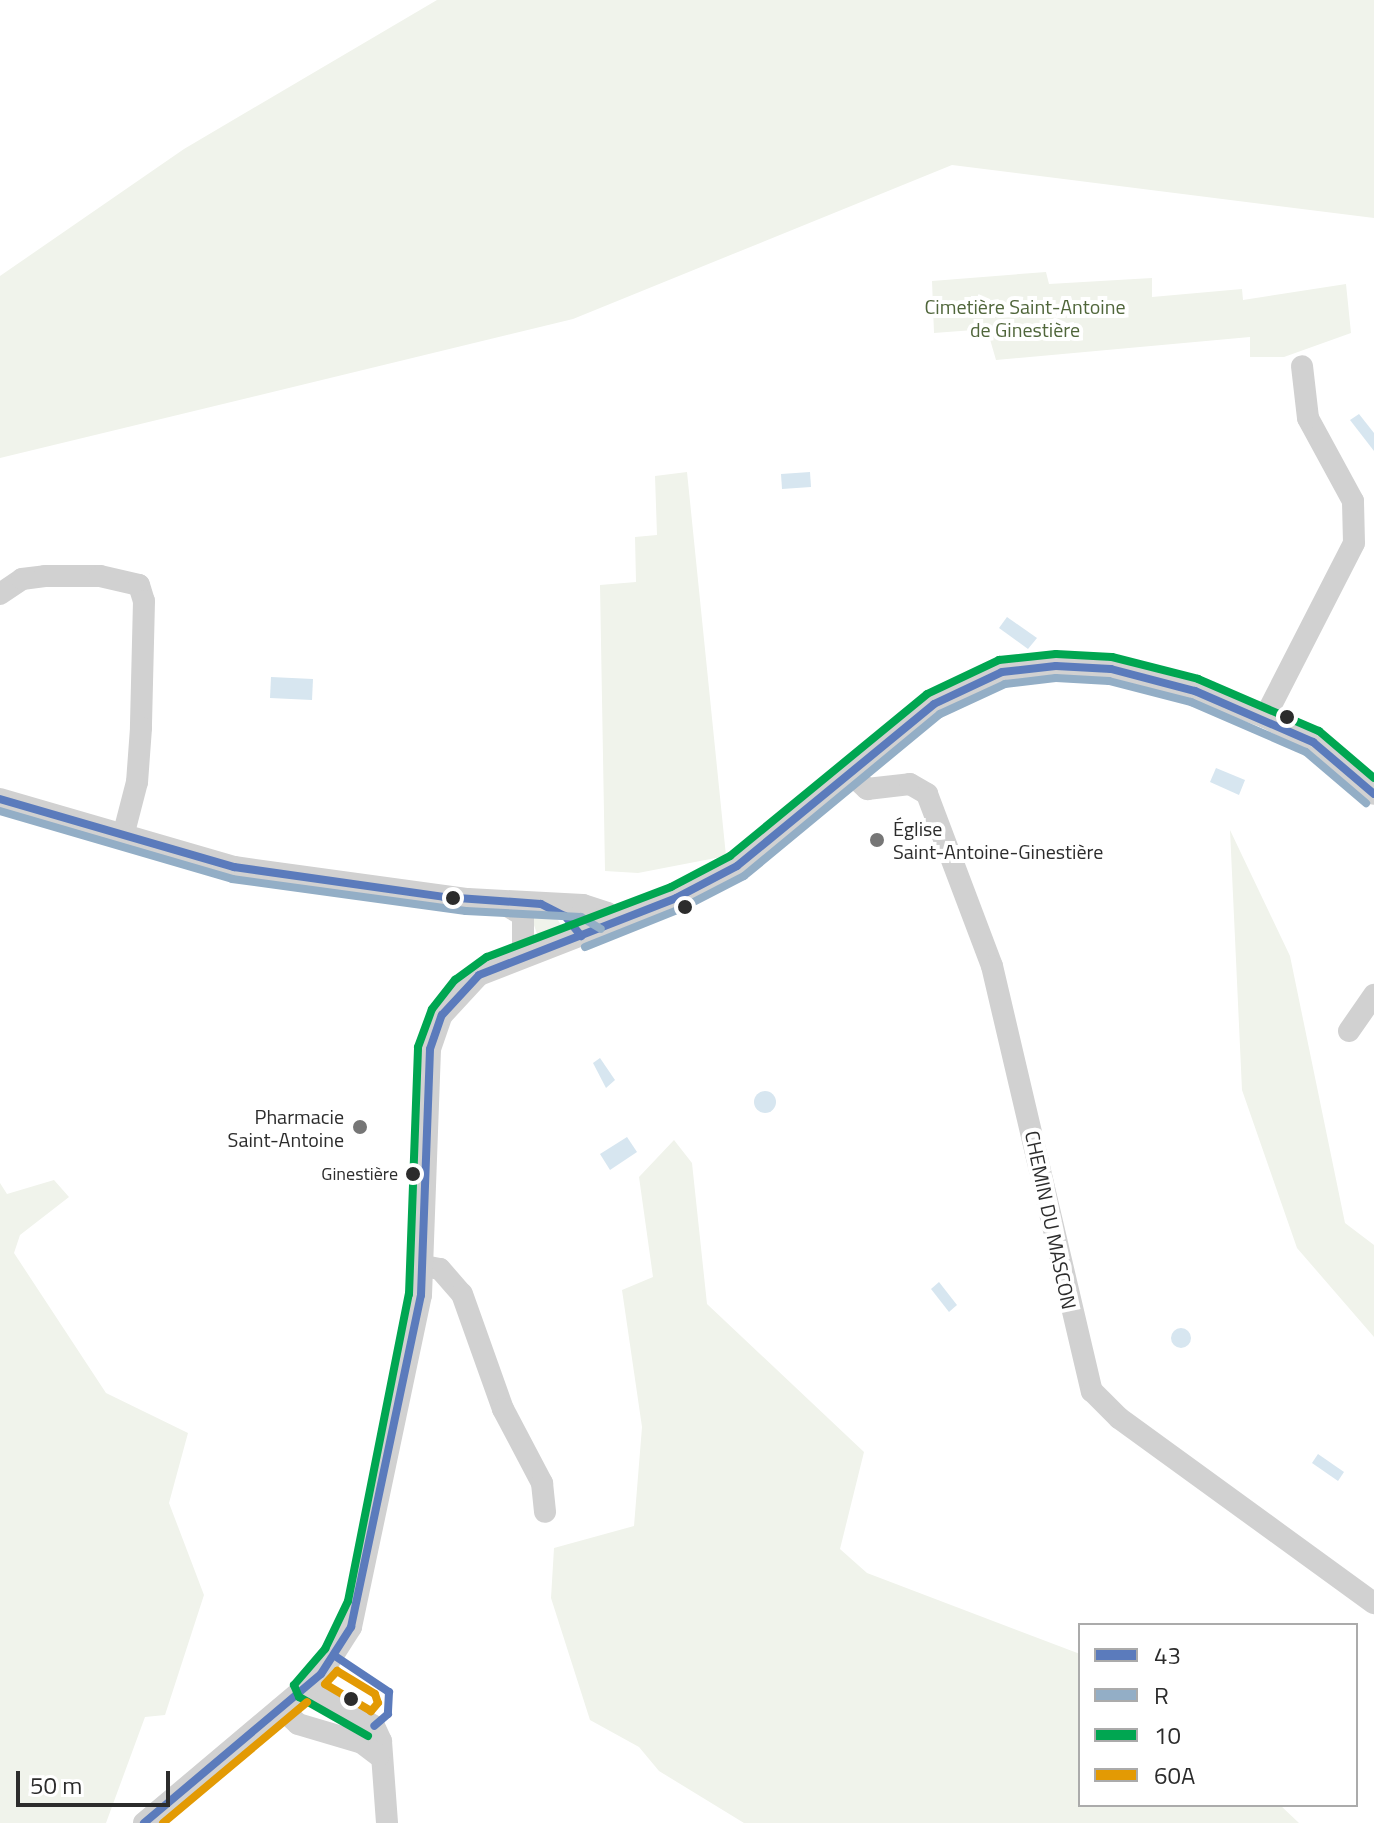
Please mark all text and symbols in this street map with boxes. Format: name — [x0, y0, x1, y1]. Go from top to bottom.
park label: Cimetière Saint-Antoine de Ginestière — [924, 294, 1126, 341]
unlabelled marker — [1279, 709, 1295, 725]
place label: Église Saint-Antoine-Ginestière — [893, 816, 1103, 863]
marker: Église Saint-Antoine-Ginestière — [868, 831, 886, 849]
unlabelled marker — [445, 890, 461, 906]
unlabelled marker — [677, 899, 693, 915]
place label: Pharmacie Saint-Antoine — [228, 1104, 344, 1151]
marker: Pharmacie Saint-Antoine — [351, 1118, 369, 1136]
street label: CHEMIN DU MASCON — [1020, 1128, 1082, 1312]
place label: Ginestière — [321, 1163, 398, 1185]
marker: Ginestière — [405, 1166, 421, 1182]
legend — [1078, 1623, 1358, 1807]
text: 43 — [1154, 1637, 1181, 1673]
text: R — [1154, 1677, 1169, 1713]
unlabelled marker — [343, 1691, 359, 1707]
text: 10 — [1154, 1717, 1181, 1753]
scale bar — [20, 1755, 174, 1805]
text: 60A — [1154, 1757, 1195, 1793]
text: 50 m — [30, 1767, 82, 1803]

